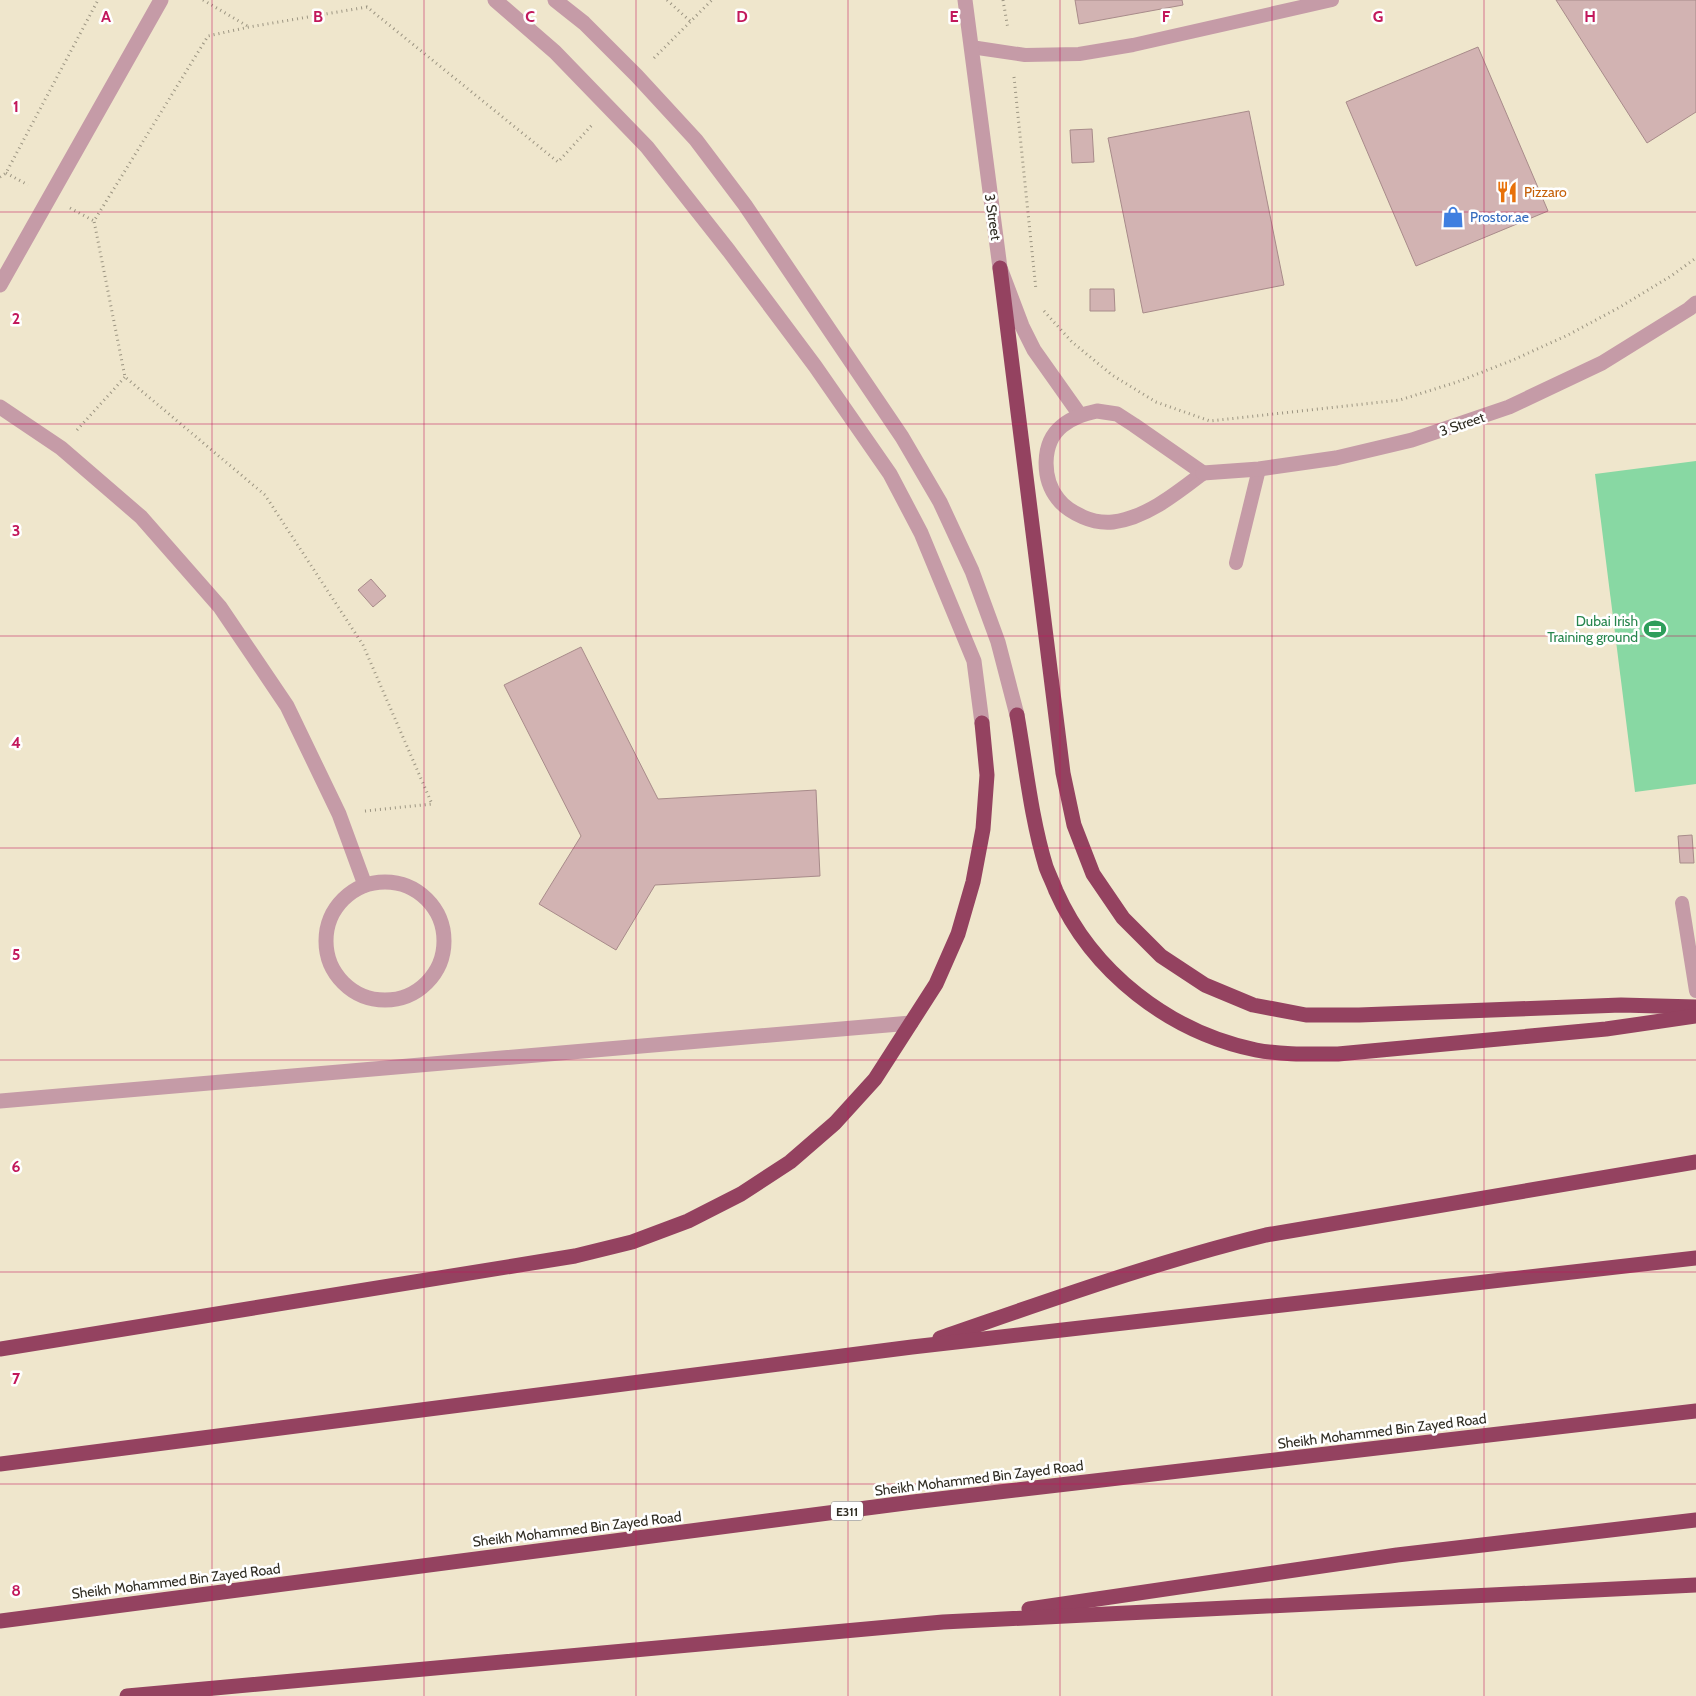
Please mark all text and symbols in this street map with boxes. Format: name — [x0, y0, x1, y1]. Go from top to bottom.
text: A — [101, 7, 111, 26]
text: B — [313, 7, 323, 26]
text: C — [525, 7, 535, 26]
text: D — [736, 7, 748, 26]
text: E — [949, 7, 959, 26]
text: F — [1162, 7, 1171, 26]
text: G — [1373, 7, 1383, 26]
text: H — [1584, 7, 1596, 26]
text: 1 — [13, 97, 19, 116]
restaurant icon: Pizzaro — [1494, 179, 1520, 205]
place label: Pizzaro — [1524, 183, 1567, 201]
street label: 3 Street — [981, 193, 1005, 242]
shop icon: Prostor.ae — [1440, 204, 1466, 230]
place label: Prostor.ae — [1470, 208, 1529, 226]
text: 2 — [12, 309, 20, 328]
street label: 3 Street — [1437, 408, 1487, 440]
text: 3 — [12, 521, 20, 540]
place label: Dubai Irish Training ground — [1547, 612, 1638, 646]
sports icon: Dubai Irish Training ground — [1642, 616, 1668, 642]
text: 4 — [11, 733, 21, 752]
text: 5 — [12, 945, 20, 964]
text: 6 — [12, 1157, 21, 1176]
text: 7 — [12, 1369, 21, 1388]
street label: Sheikh Mohammed Bin Zayed Road — [1277, 1409, 1487, 1453]
street label: Sheikh Mohammed Bin Zayed Road — [874, 1456, 1084, 1500]
road number: E311 — [831, 1502, 863, 1520]
street label: Sheikh Mohammed Bin Zayed Road — [472, 1507, 682, 1551]
street label: Sheikh Mohammed Bin Zayed Road — [71, 1559, 281, 1603]
text: 8 — [11, 1581, 21, 1600]

